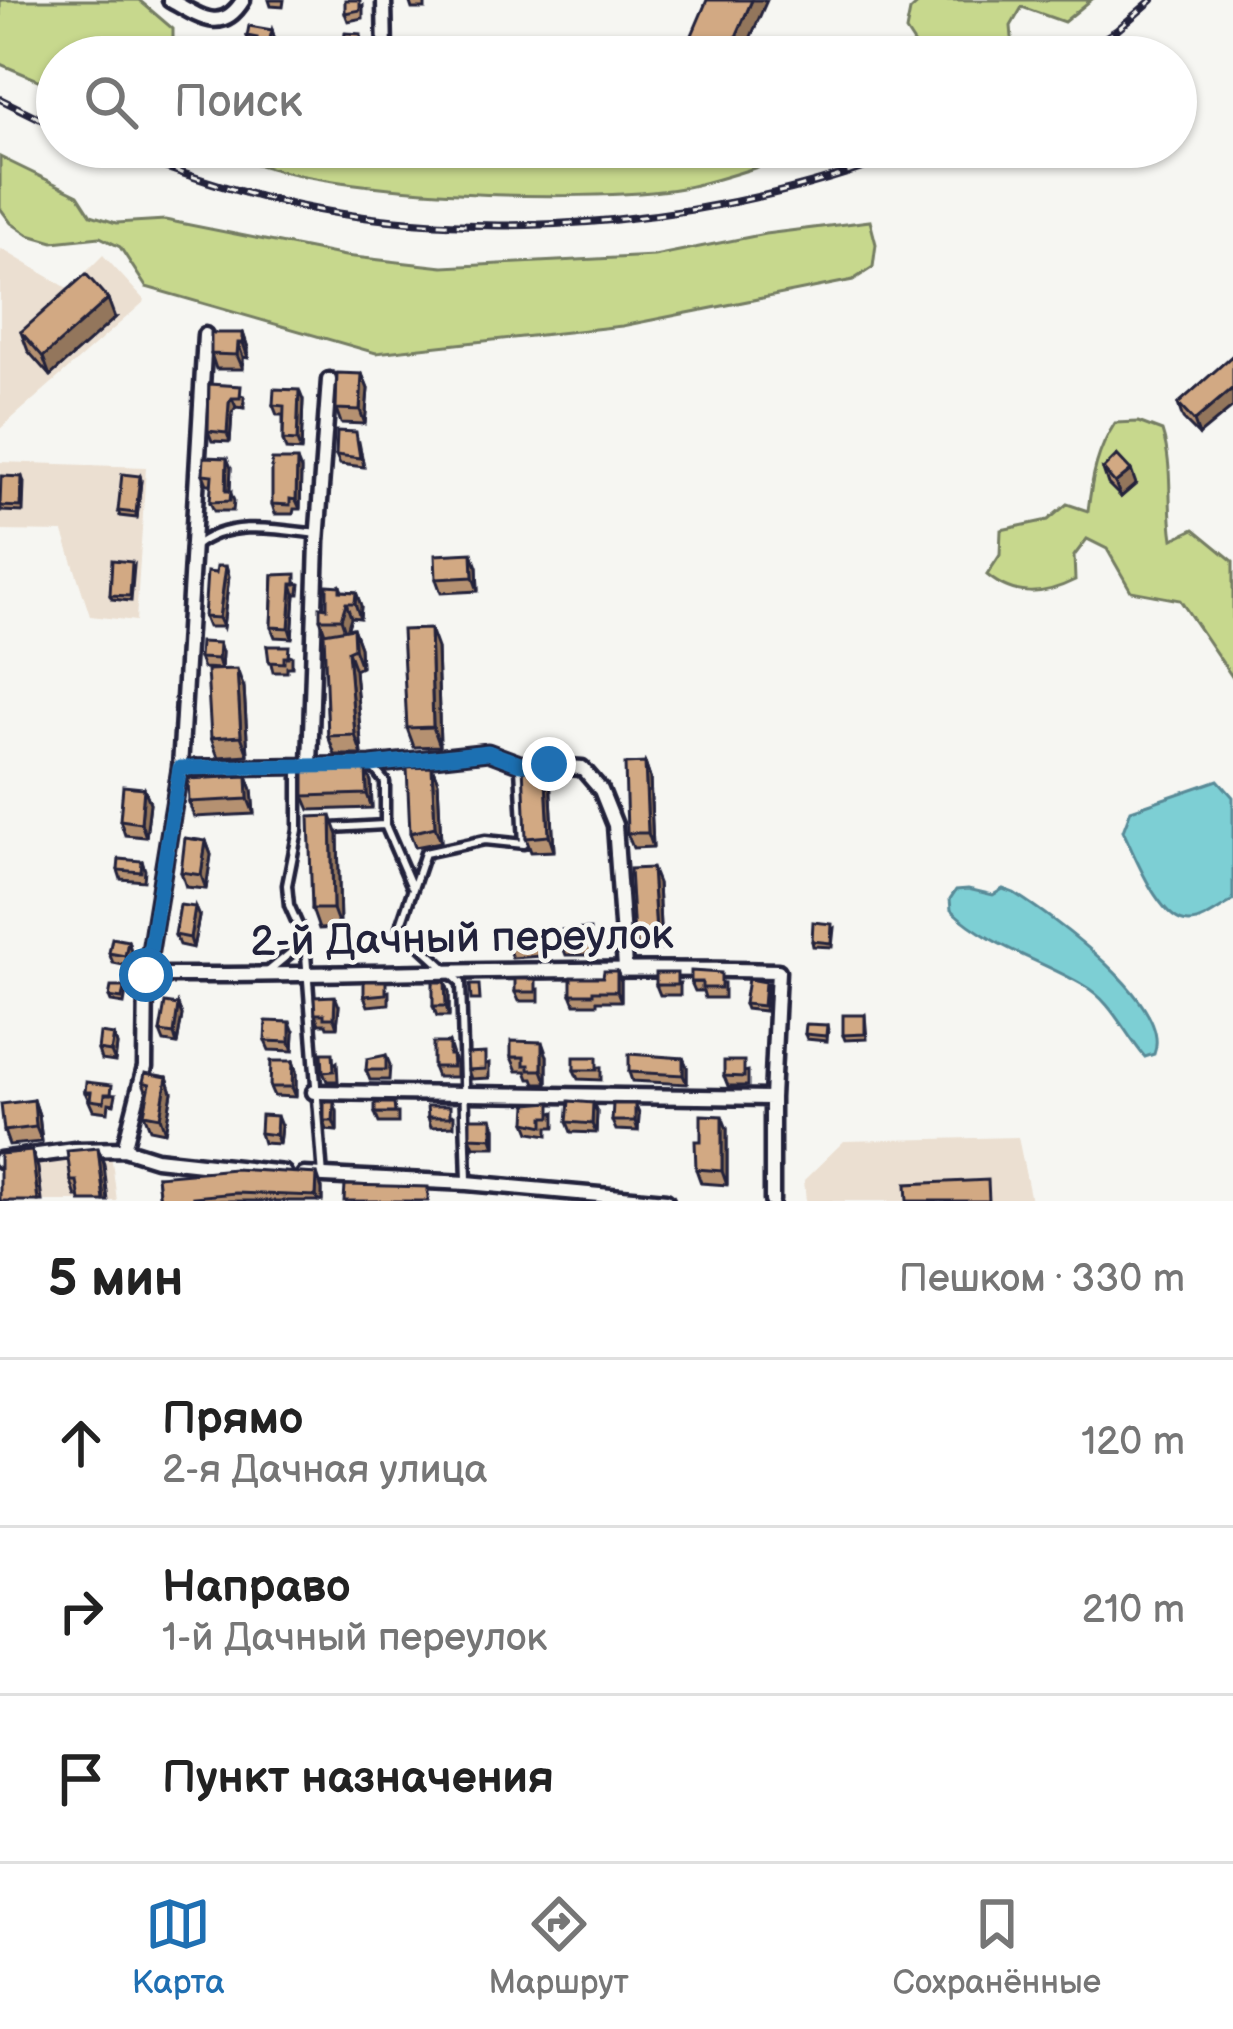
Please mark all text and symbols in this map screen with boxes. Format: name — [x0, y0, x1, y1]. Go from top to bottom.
search box — [36, 36, 1197, 168]
icon: search — [78, 69, 144, 135]
text: Поиск — [174, 75, 302, 130]
route end — [522, 737, 576, 791]
street label: 2-й Дачный переулок — [250, 910, 675, 968]
route start — [119, 948, 173, 1002]
text: 5 мин — [48, 1249, 183, 1310]
text: Пешком · 330 m — [899, 1256, 1185, 1303]
text: Прямо — [162, 1392, 303, 1447]
icon: ahead — [48, 1410, 114, 1476]
text: 120 m — [1081, 1419, 1185, 1466]
text: 2-я Дачная улица — [162, 1447, 488, 1494]
text: Направо — [162, 1560, 351, 1615]
icon: right — [48, 1578, 114, 1644]
text: 210 m — [1082, 1587, 1185, 1634]
text: 1-й Дачный переулок — [162, 1615, 547, 1662]
icon: arrive — [48, 1746, 114, 1812]
text: Пункт назначения — [162, 1751, 554, 1806]
tab: Карта — [132, 1891, 225, 2003]
tab: Маршрут — [489, 1891, 629, 2003]
tab: Сохранённые — [893, 1891, 1101, 2003]

